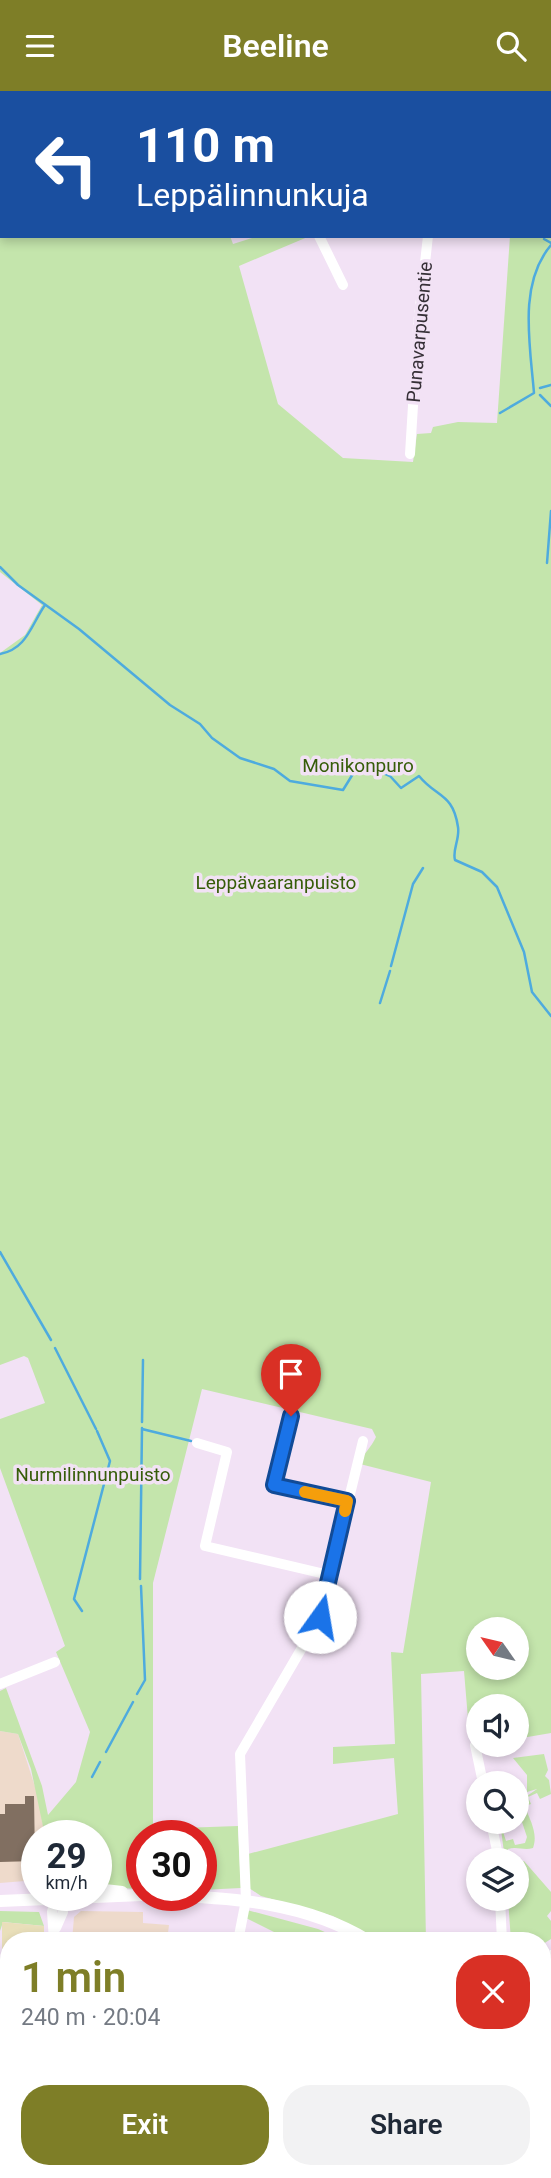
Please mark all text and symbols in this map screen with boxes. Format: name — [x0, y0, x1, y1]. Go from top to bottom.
icon: menu — [21, 27, 59, 65]
text: Beeline — [222, 27, 329, 65]
icon: search — [492, 27, 530, 65]
text: 110 m — [136, 117, 275, 174]
icon: left — [21, 119, 112, 210]
text: Leppälinnunkuja — [136, 176, 369, 214]
street label: Punavarpusentie — [402, 261, 437, 403]
park label: Monikonpuro — [302, 754, 414, 777]
park label: Leppävaaranpuisto — [196, 871, 356, 894]
pin — [261, 1344, 321, 1416]
icon: arrive — [272, 1355, 310, 1393]
park label: Nurmilinnunpuisto — [15, 1463, 171, 1486]
position arrow — [283, 1580, 357, 1654]
north arrow — [466, 1617, 528, 1680]
map controls — [466, 1617, 529, 1911]
button: sound — [466, 1694, 529, 1757]
button: search — [466, 1771, 529, 1834]
speed limit sign: 30 — [126, 1820, 217, 1911]
text: 29 — [46, 1836, 87, 1877]
button: layers — [466, 1848, 529, 1911]
text: km/h — [45, 1872, 88, 1893]
text: 1 min — [21, 1953, 126, 2002]
button: close — [456, 1955, 530, 2029]
text: 240 m · 20:04 — [21, 2004, 160, 2031]
button: Exit — [21, 2085, 269, 2165]
button: Share — [283, 2085, 530, 2165]

